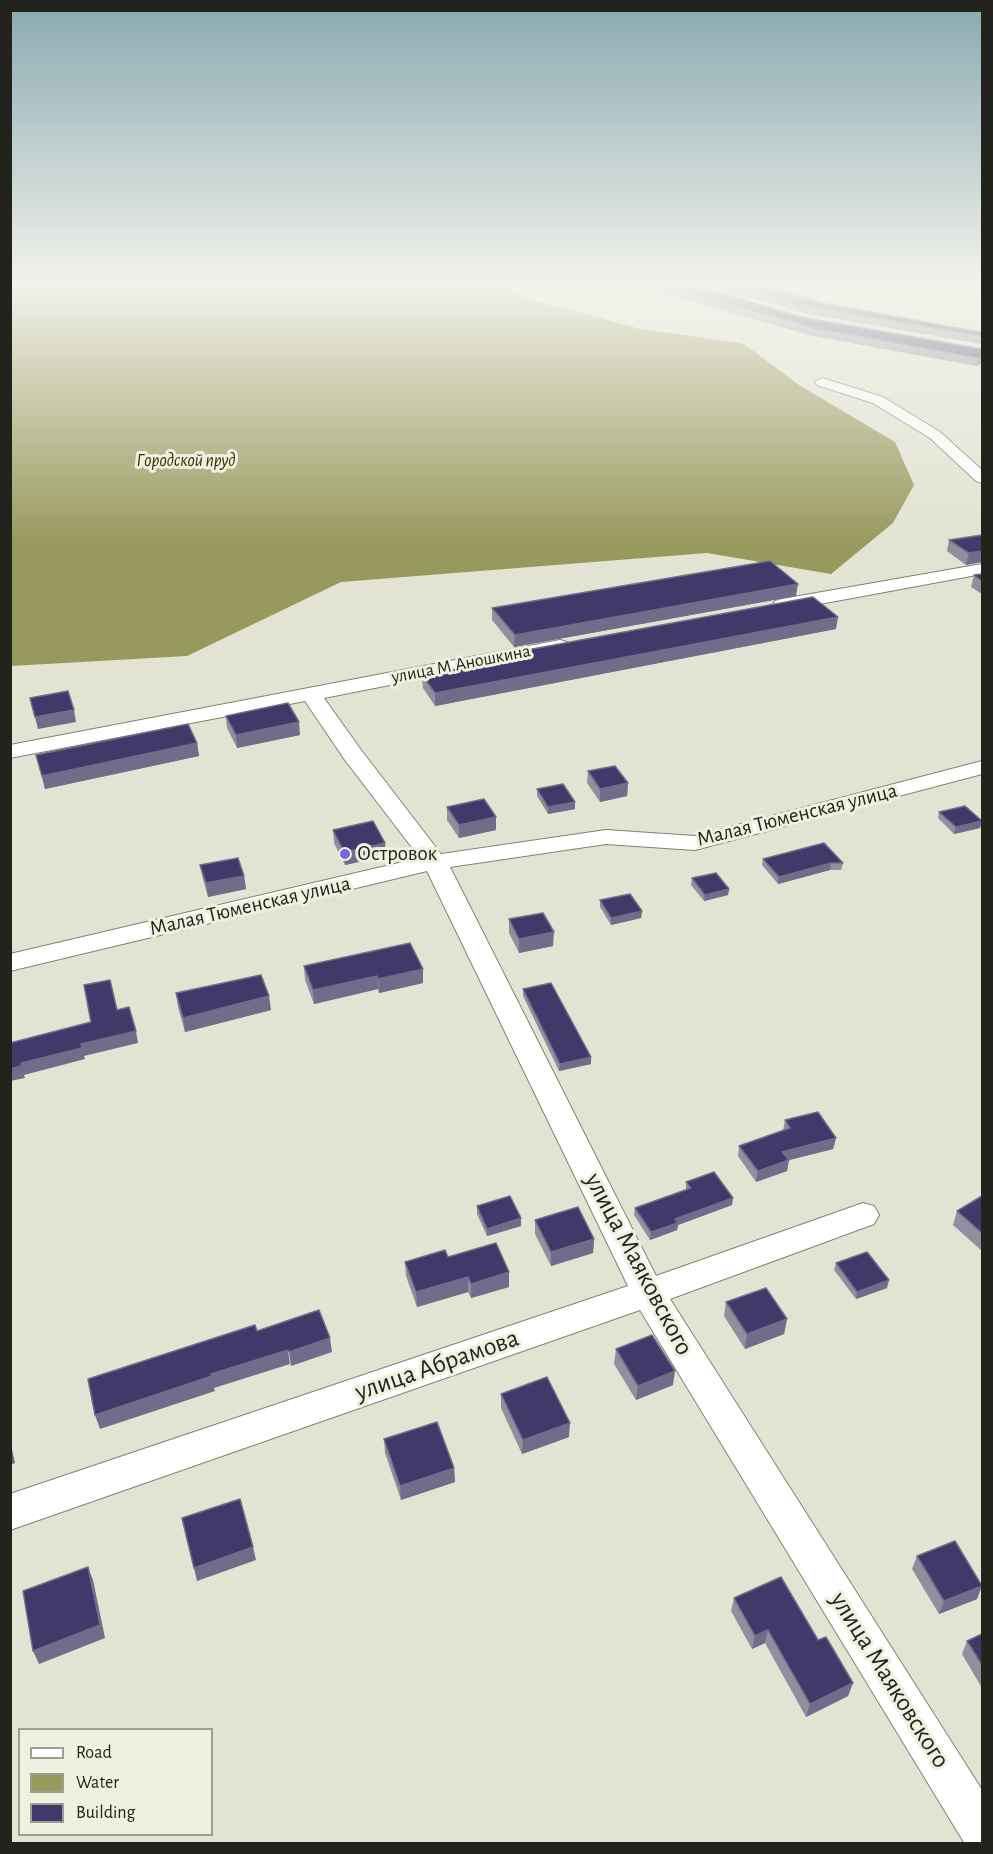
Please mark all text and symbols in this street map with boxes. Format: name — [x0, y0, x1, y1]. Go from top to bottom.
water label: Городской пруд — [136, 450, 236, 472]
street label: улица М.Аношкина — [390, 640, 532, 688]
street label: Малая Тюменская улица — [694, 778, 900, 852]
place label: Островок — [357, 841, 437, 867]
marker: Островок — [338, 847, 352, 861]
street label: Малая Тюменская улица — [147, 871, 353, 941]
street label: улица Маяковского — [578, 1168, 700, 1360]
street label: улица Абрамова — [351, 1322, 523, 1408]
street label: улица Маяковского — [823, 1586, 957, 1774]
legend — [18, 1728, 213, 1836]
text: Road — [76, 1744, 112, 1762]
text: Water — [76, 1774, 119, 1792]
text: Building — [76, 1804, 135, 1822]

